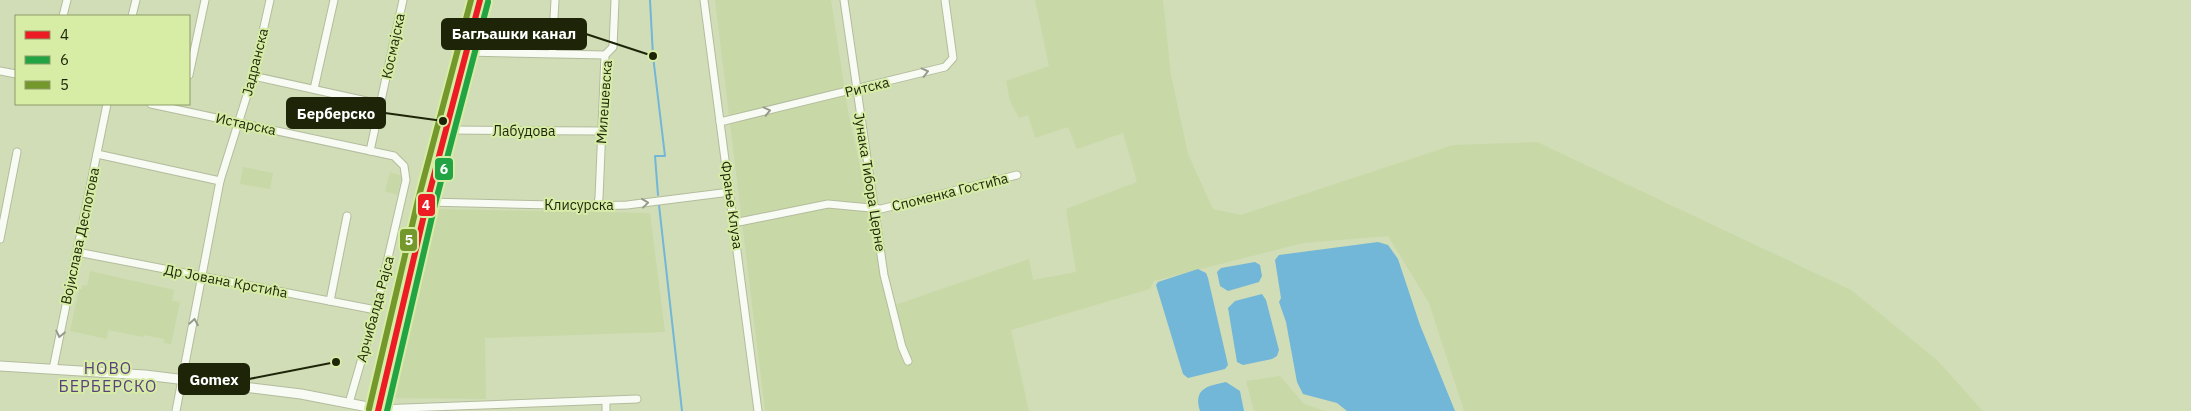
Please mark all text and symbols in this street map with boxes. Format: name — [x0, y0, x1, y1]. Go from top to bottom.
street label: Космајска — [377, 11, 409, 80]
legend — [15, 15, 190, 105]
callout: Багљашки канал — [442, 19, 586, 49]
text: Багљашки канал — [452, 24, 576, 43]
text: 4 — [60, 25, 69, 44]
street label: Јадранска — [238, 26, 272, 98]
text: 6 — [60, 50, 69, 69]
street label: Милешевска — [592, 59, 616, 145]
one-way arrow — [921, 67, 930, 78]
street label: Ритска — [843, 73, 892, 101]
text: 5 — [60, 75, 69, 94]
callout: Берберско — [287, 98, 385, 128]
text: Берберско — [297, 104, 375, 123]
one-way arrow — [763, 106, 772, 117]
street label: Истарска — [214, 109, 278, 139]
street label: Јунака Тибора Церне — [850, 111, 890, 253]
street label: Лабудова — [492, 122, 556, 140]
line badge: 6 — [434, 157, 454, 181]
text: 6 — [440, 160, 448, 178]
street label: Фрање Клуза — [717, 160, 747, 251]
street label: Војислава Деспотова — [57, 165, 103, 306]
street label: Споменка Гостића — [890, 169, 1011, 215]
line badge: 4 — [417, 193, 436, 217]
text: 4 — [422, 196, 430, 214]
street label: Клисурска — [544, 196, 614, 214]
one-way arrow — [642, 198, 650, 209]
line badge: 5 — [399, 228, 418, 252]
text: 5 — [405, 231, 413, 249]
street label: Арчибалда Рајса — [352, 253, 398, 364]
street label: Др Јована Крстића — [163, 260, 290, 302]
one-way arrow — [188, 318, 198, 327]
one-way arrow — [55, 329, 66, 338]
district label: НОВО БЕРБЕРСКО — [59, 358, 157, 396]
callout: Gomex — [179, 364, 249, 394]
text: Gomex — [189, 370, 239, 389]

